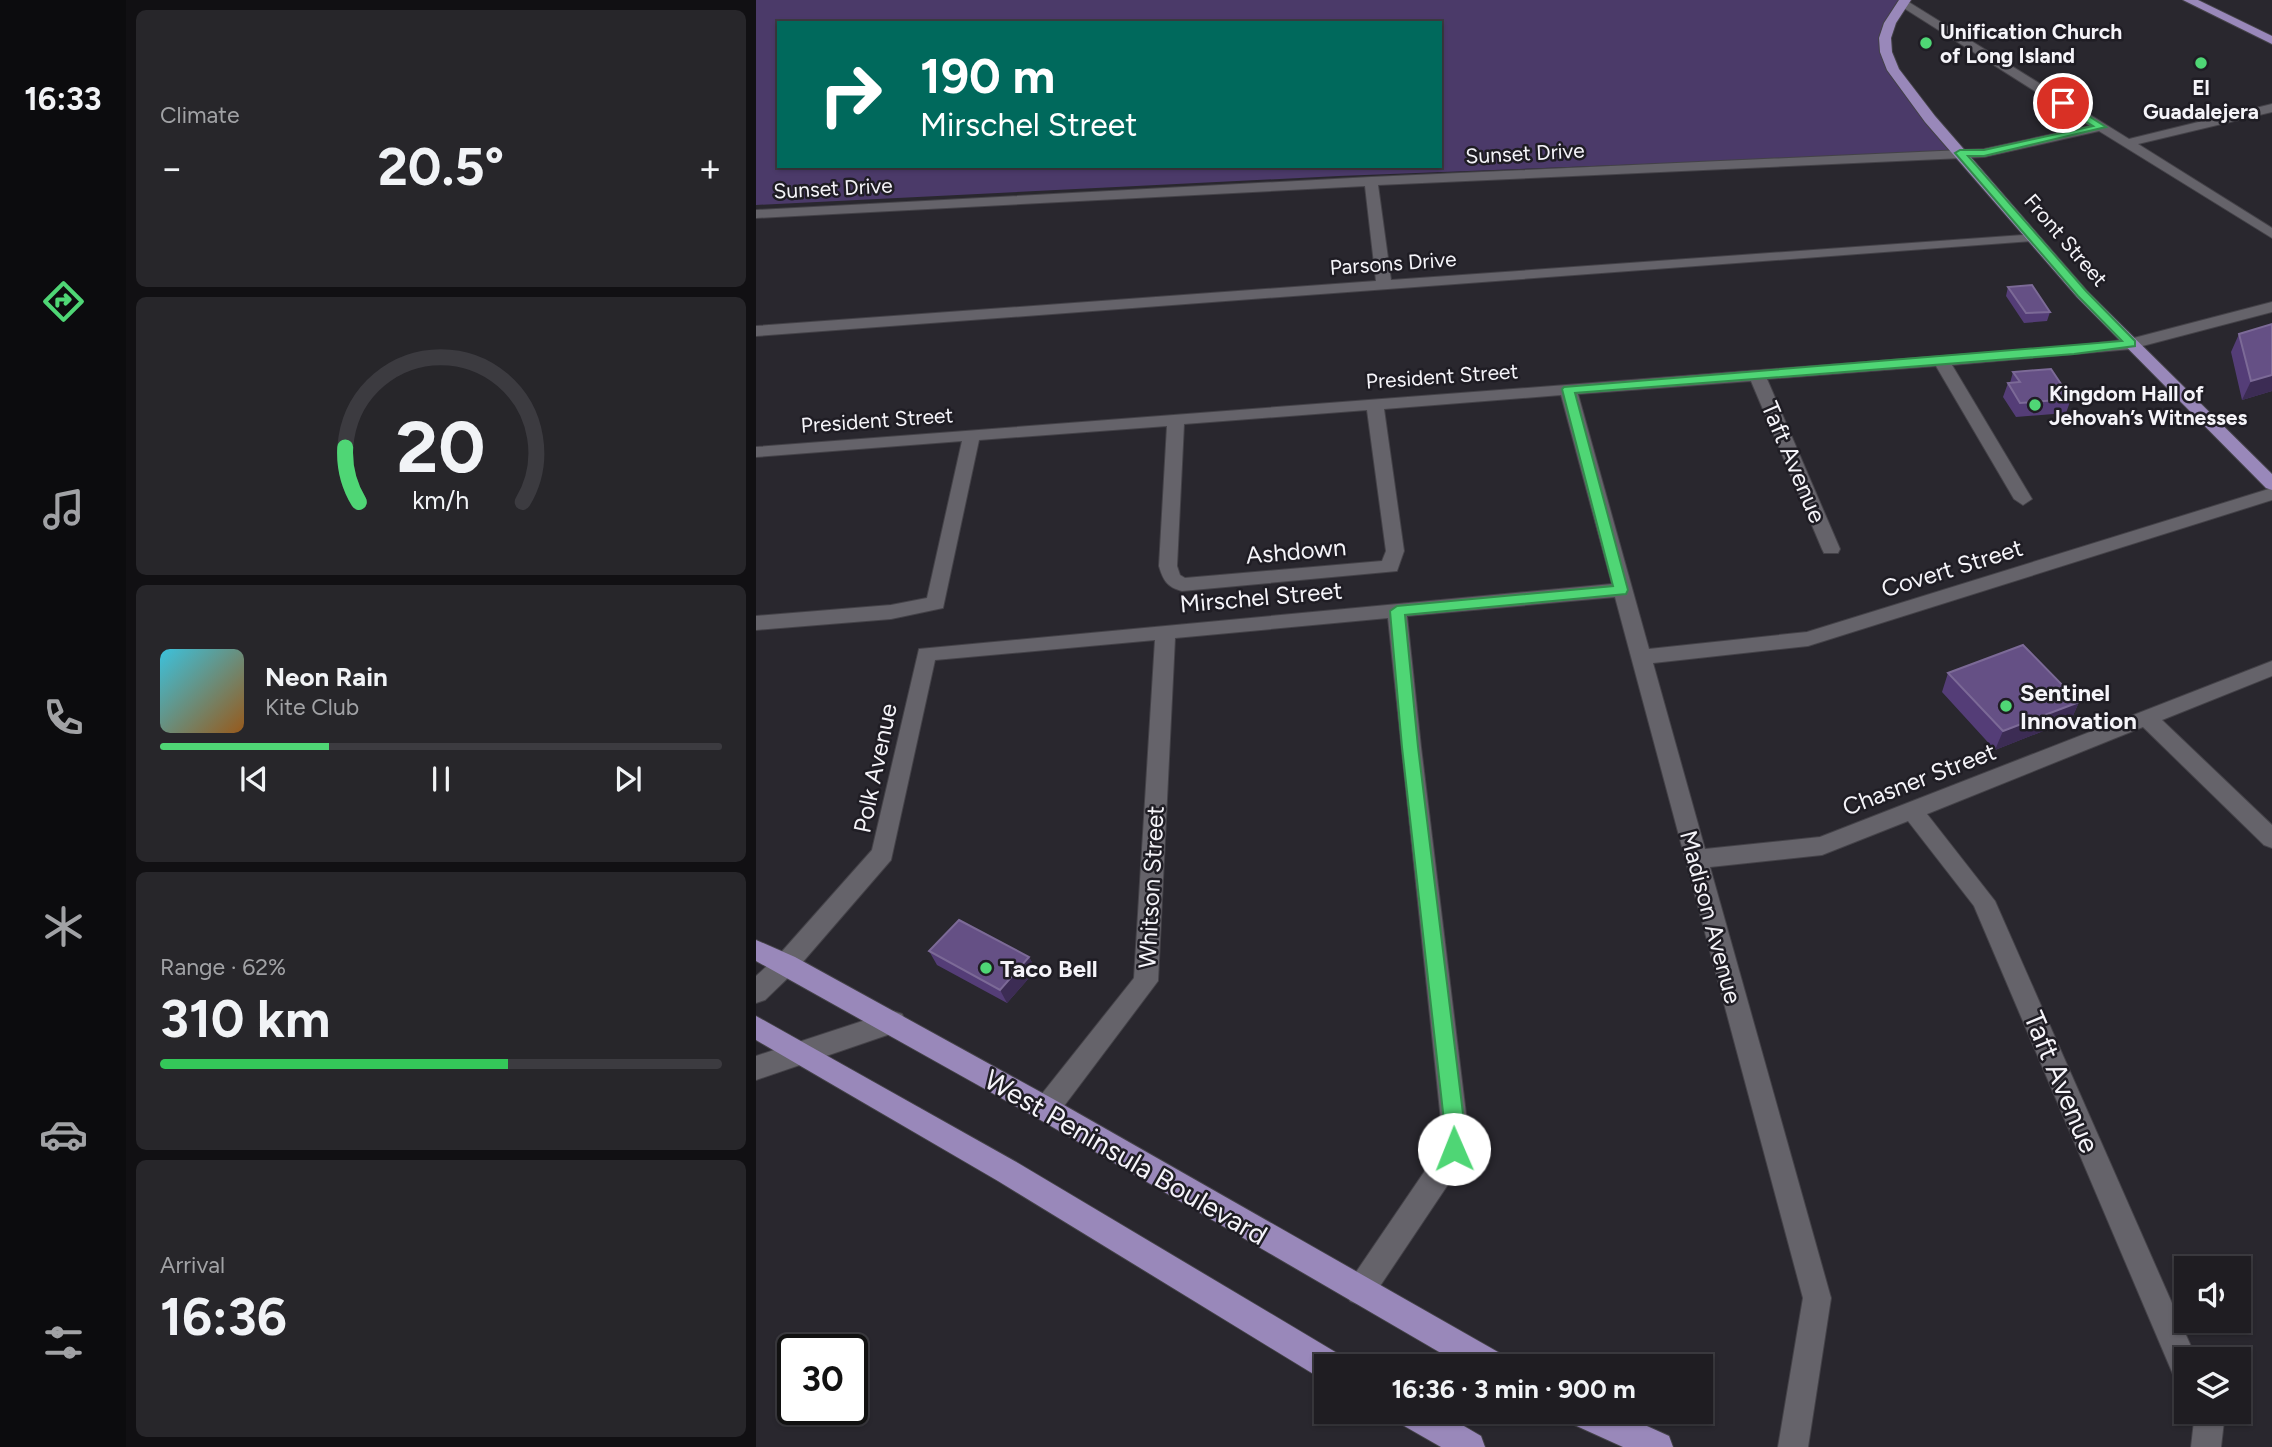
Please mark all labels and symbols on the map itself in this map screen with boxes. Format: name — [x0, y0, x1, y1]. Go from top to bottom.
place label: Unification Church of Long Island — [1940, 19, 2122, 68]
marker: Unification Church of Long Island — [1918, 35, 1934, 51]
marker: El Guadalejera — [2193, 55, 2209, 71]
pin — [2033, 73, 2093, 133]
place label: El Guadalejera — [2143, 75, 2259, 124]
street label: Sunset Drive — [1465, 137, 1585, 169]
street label: Sunset Drive — [773, 172, 893, 204]
street label: Front Street — [2019, 189, 2113, 291]
street label: Parsons Drive — [1329, 246, 1457, 280]
street label: President Street — [1365, 358, 1519, 394]
place label: Kingdom Hall of Jehovah’s Witnesses — [2049, 381, 2247, 430]
street label: Taft Avenue — [1755, 397, 1833, 527]
marker: Kingdom Hall of Jehovah’s Witnesses — [2027, 397, 2043, 413]
street label: President Street — [800, 402, 954, 438]
street label: Ashdown — [1245, 532, 1347, 570]
street label: Covert Street — [1878, 533, 2026, 603]
street label: Mirschel Street — [1179, 575, 1343, 619]
place label: Sentinel Innovation — [2020, 678, 2137, 735]
marker: Sentinel Innovation — [1998, 698, 2014, 714]
street label: Polk Avenue — [847, 701, 903, 835]
street label: Chasner Street — [1838, 736, 2000, 822]
street label: Whitson Street — [1132, 805, 1170, 969]
street label: Madison Avenue — [1674, 827, 1748, 1007]
place label: Taco Bell — [1000, 954, 1098, 983]
marker: Taco Bell — [978, 960, 994, 976]
street label: Taft Avenue — [2017, 1006, 2107, 1158]
street label: West Peninsula Boulevard — [978, 1062, 1274, 1252]
position arrow — [1417, 1112, 1491, 1186]
speed limit sign: 30 — [777, 1334, 868, 1425]

